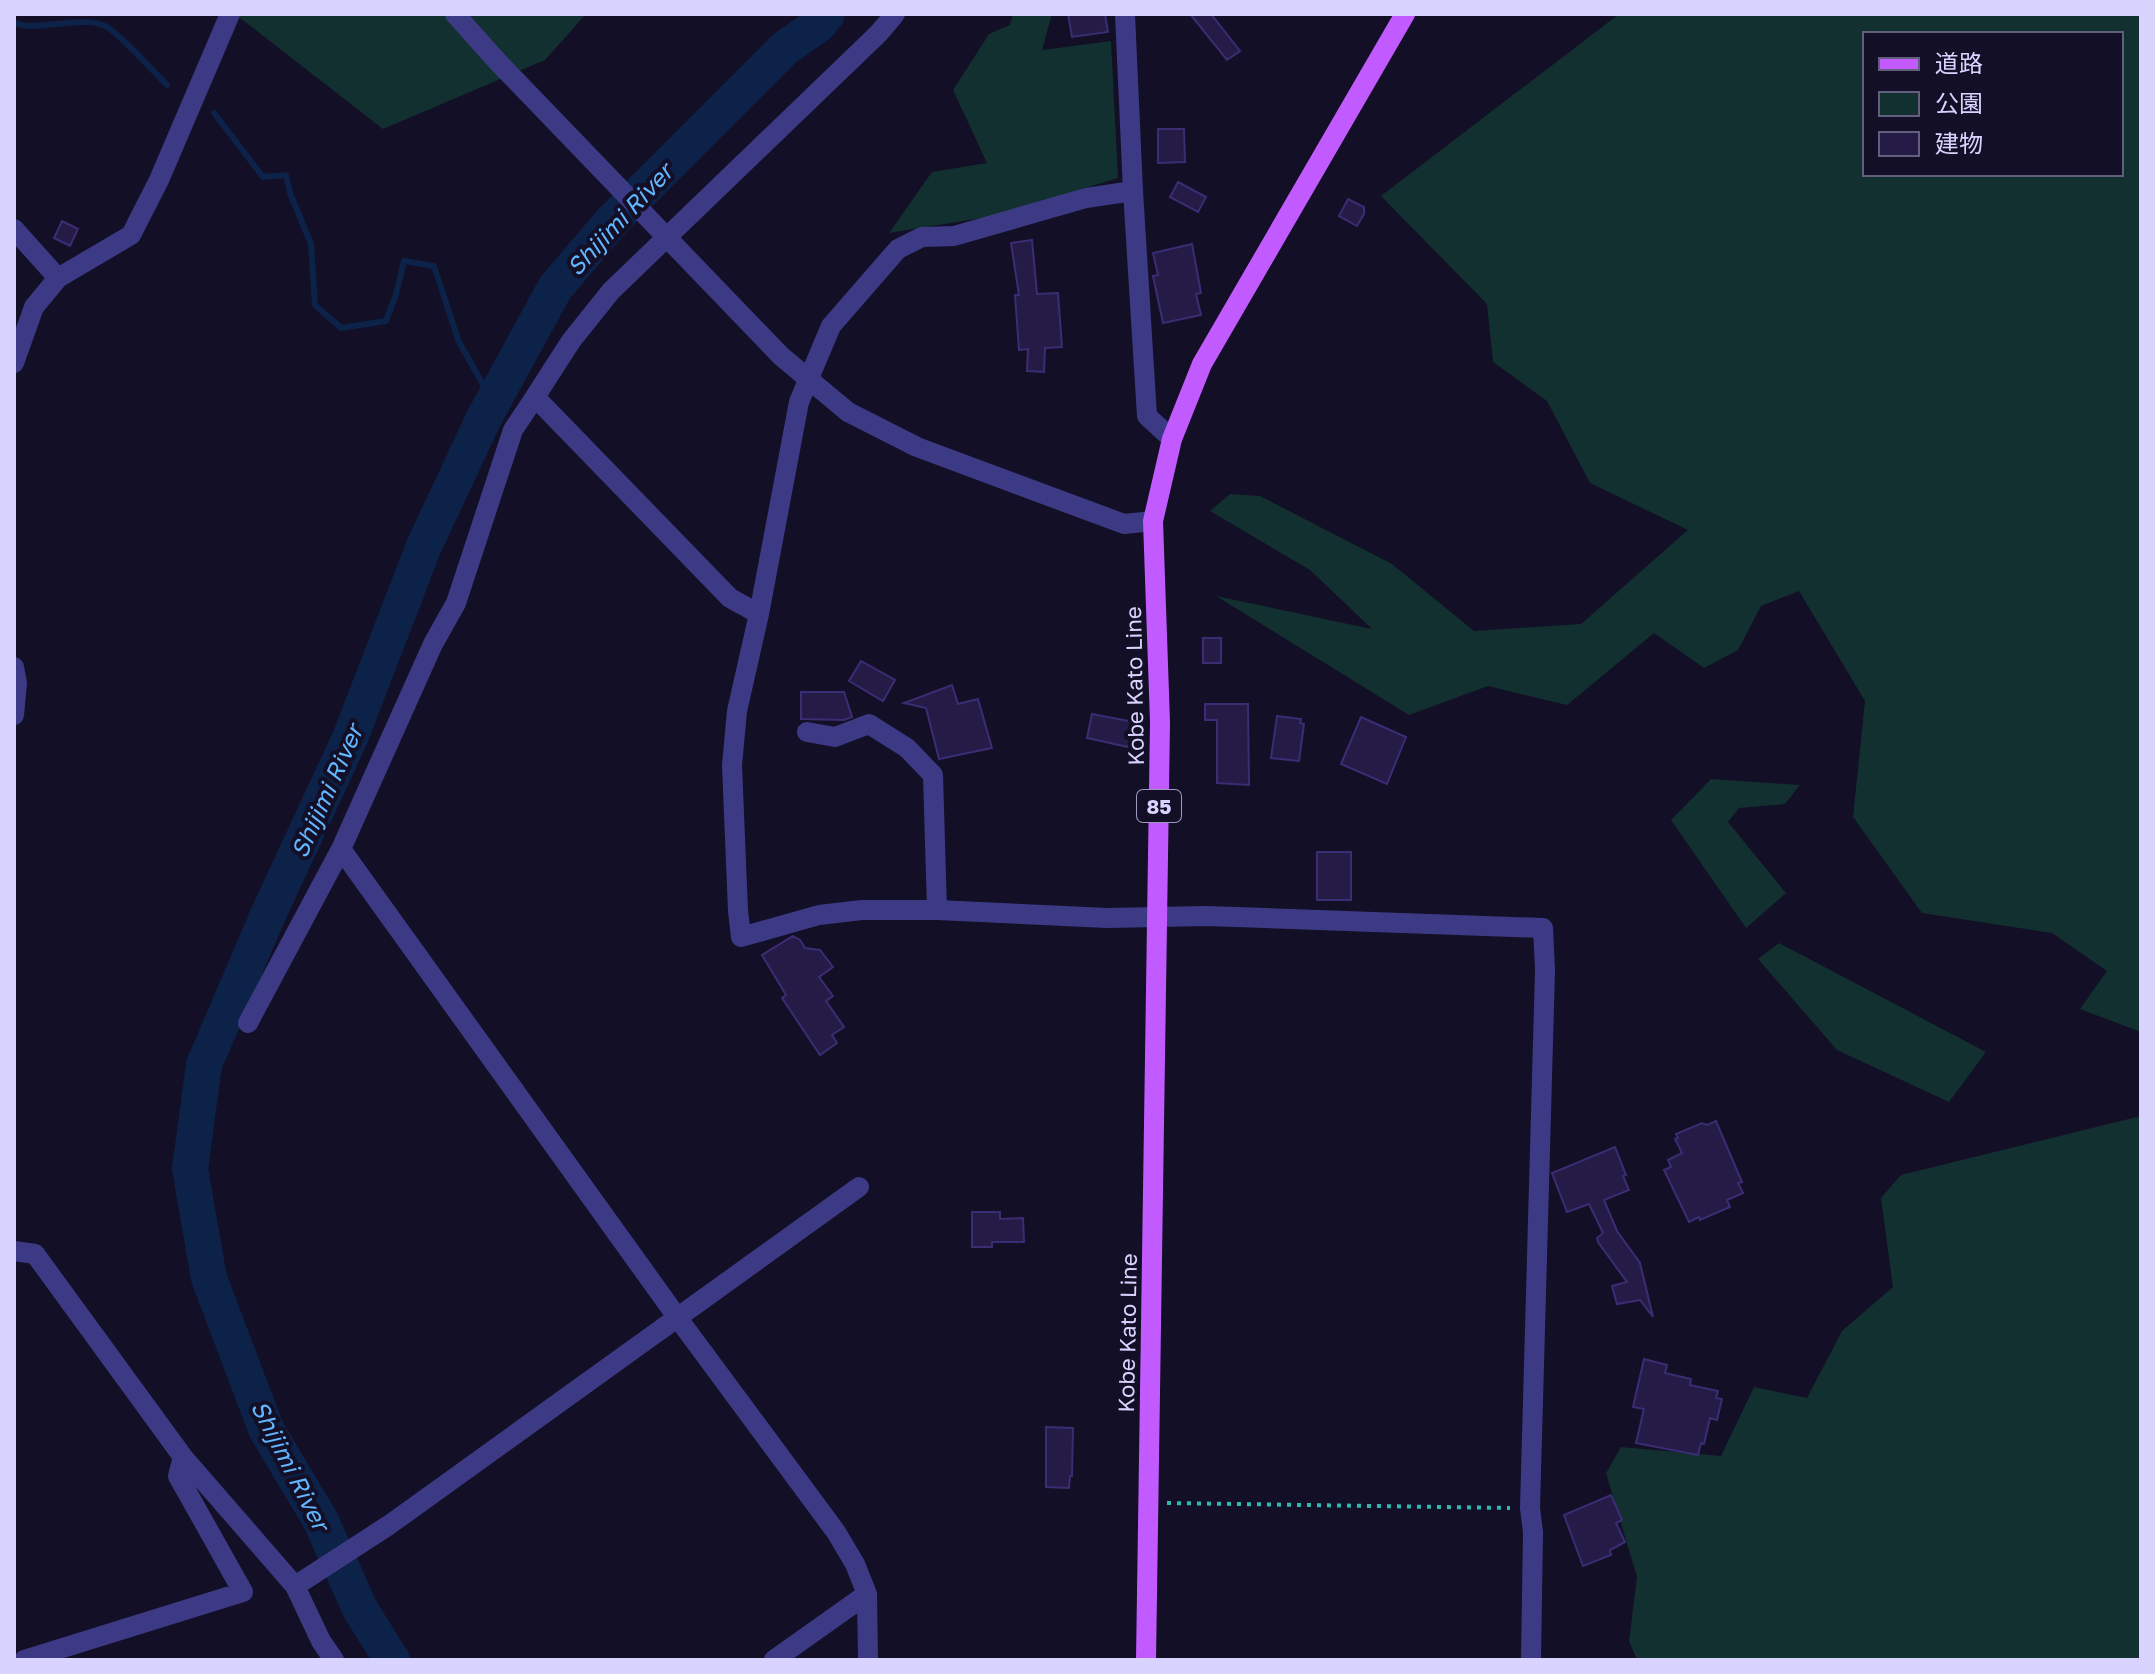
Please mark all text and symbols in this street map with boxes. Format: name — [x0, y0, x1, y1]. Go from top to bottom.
legend — [1863, 32, 2123, 176]
text: 道路 — [1935, 48, 1983, 77]
text: 公園 — [1935, 88, 1983, 117]
text: 建物 — [1935, 128, 1983, 157]
water label: Shijimi River — [560, 154, 681, 282]
street label: Kobe Kato Line — [1119, 606, 1149, 766]
water label: Shijimi River — [284, 717, 371, 862]
road number: 85 — [1137, 790, 1181, 822]
street label: Kobe Kato Line — [1112, 1253, 1142, 1413]
water label: Shijimi River — [245, 1395, 338, 1539]

